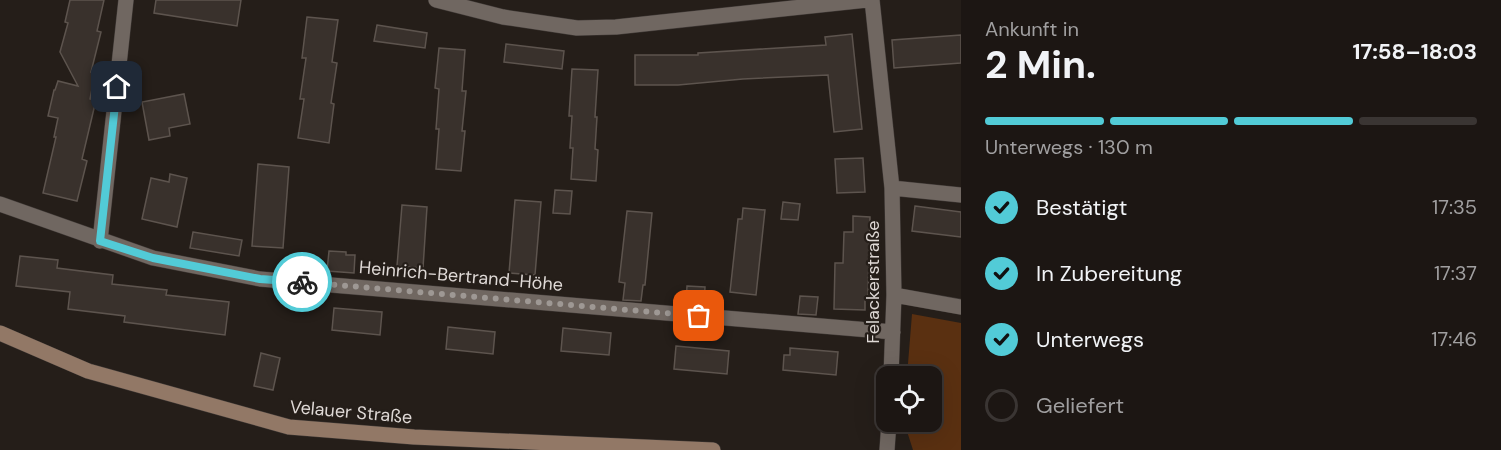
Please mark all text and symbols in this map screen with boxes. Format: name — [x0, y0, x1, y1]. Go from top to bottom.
text: Ankunft in — [985, 16, 1079, 42]
text: 17:58–18:03 — [1352, 37, 1477, 66]
text: 2 Min. — [985, 39, 1096, 90]
pin — [91, 61, 142, 112]
icon: home — [100, 70, 133, 103]
text: Unterwegs · 130 m — [985, 134, 1153, 160]
icon: check — [985, 191, 1018, 224]
text: Bestätigt — [1036, 193, 1127, 222]
text: 17:35 — [1432, 194, 1477, 220]
street label: Felackerstraße — [861, 221, 885, 343]
courier — [272, 252, 332, 312]
street label: Heinrich-Bertrand-Höhe — [358, 255, 564, 297]
icon: check — [985, 257, 1018, 290]
text: In Zubereitung — [1036, 259, 1182, 288]
text: 17:37 — [1434, 260, 1477, 286]
icon: bike — [286, 266, 319, 299]
pin — [673, 290, 724, 341]
icon: bag — [682, 299, 715, 332]
icon: check — [985, 323, 1018, 356]
text: Unterwegs — [1036, 325, 1144, 354]
text: 17:46 — [1431, 326, 1477, 352]
map controls — [876, 366, 942, 432]
button: locate — [876, 366, 942, 432]
text: Geliefert — [1036, 391, 1124, 420]
street label: Velauer Straße — [289, 395, 413, 429]

